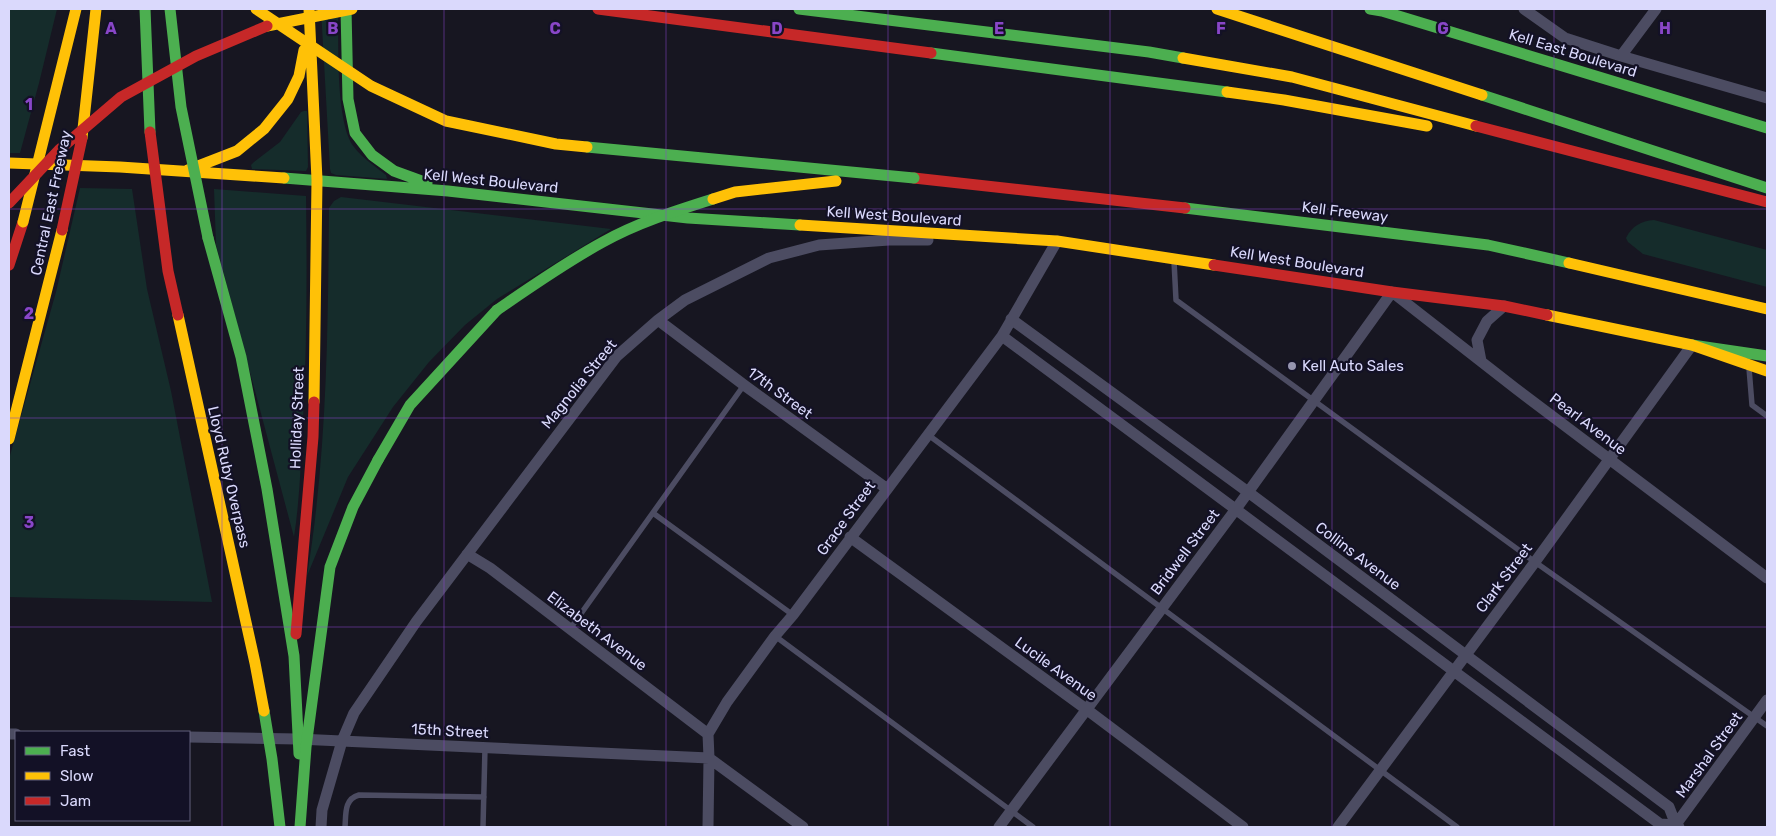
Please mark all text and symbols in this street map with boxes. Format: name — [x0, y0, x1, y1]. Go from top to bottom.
text: A — [105, 19, 117, 38]
text: B — [327, 19, 339, 38]
text: C — [549, 19, 561, 38]
text: D — [771, 19, 783, 38]
text: E — [994, 19, 1004, 38]
text: F — [1216, 19, 1226, 38]
text: G — [1437, 19, 1449, 38]
text: H — [1659, 19, 1671, 38]
street label: Kell East Boulevard — [1507, 25, 1639, 81]
text: 1 — [25, 95, 33, 114]
street label: Central East Freeway — [27, 129, 75, 277]
street label: Kell West Boulevard — [423, 165, 559, 197]
street label: Kell Freeway — [1301, 198, 1389, 226]
street label: Kell West Boulevard — [826, 202, 962, 230]
street label: Kell West Boulevard — [1229, 243, 1365, 281]
text: 2 — [24, 304, 34, 323]
street label: Magnolia Street — [538, 336, 621, 432]
place label: Kell Auto Sales — [1302, 357, 1404, 375]
marker: Kell Auto Sales — [1286, 360, 1298, 372]
street label: 17th Street — [744, 363, 816, 423]
street label: Holliday Street — [286, 366, 308, 469]
street label: Pearl Avenue — [1546, 389, 1630, 459]
street label: Lloyd Ruby Overpass — [204, 404, 254, 550]
street label: Grace Street — [813, 477, 879, 559]
street label: Bridwell Street — [1147, 505, 1223, 598]
text: 3 — [24, 513, 34, 532]
street label: Collins Avenue — [1312, 518, 1404, 594]
street label: Clark Street — [1472, 540, 1536, 616]
street label: Elizabeth Avenue — [544, 588, 650, 674]
street label: Lucile Avenue — [1011, 633, 1101, 705]
street label: Marshal Street — [1672, 708, 1746, 801]
street label: 15th Street — [411, 720, 489, 742]
legend — [15, 731, 190, 821]
text: Fast — [60, 742, 90, 760]
text: Slow — [60, 767, 93, 785]
text: Jam — [60, 792, 91, 810]

